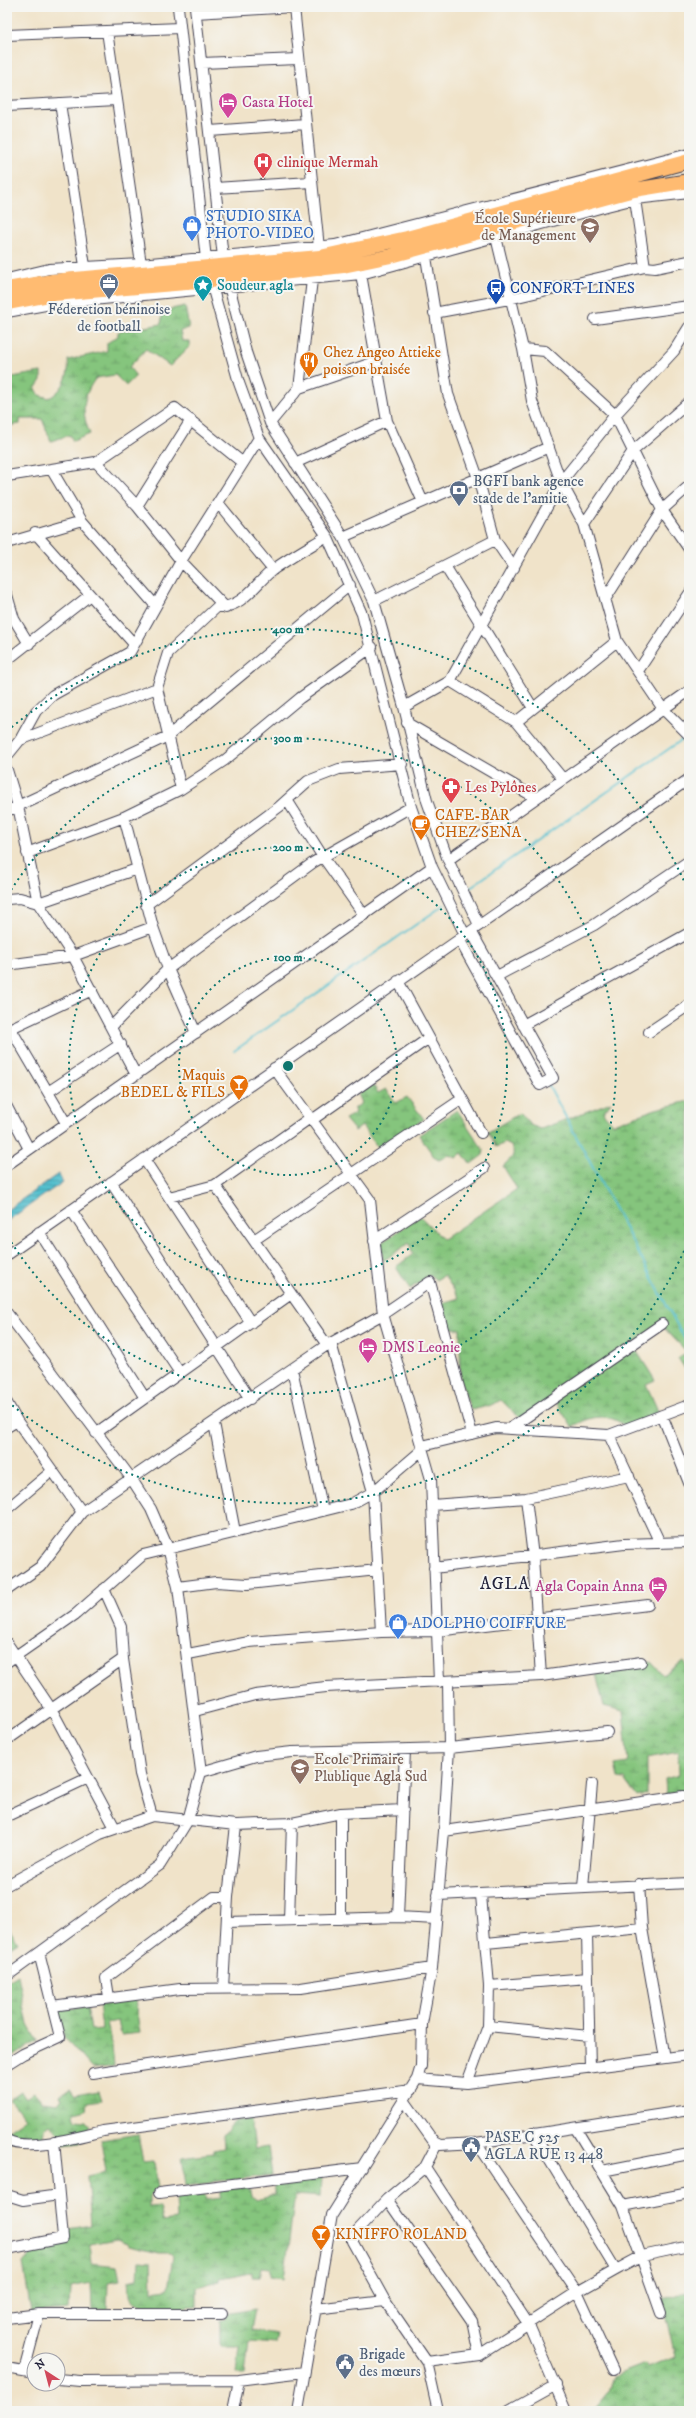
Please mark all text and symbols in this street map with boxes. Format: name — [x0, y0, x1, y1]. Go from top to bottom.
hotel icon: Casta Hotel — [217, 91, 239, 119]
place label: Casta Hotel — [242, 93, 313, 112]
hospital icon: clinique Mermah — [252, 151, 274, 179]
place label: clinique Mermah — [277, 153, 379, 172]
place label: STUDIO SIKA PHOTO-VIDEO — [206, 207, 314, 243]
place label: École Supérieure de Management — [474, 209, 576, 245]
shop icon: STUDIO SIKA PHOTO-VIDEO — [181, 214, 203, 242]
school or university icon: École Supérieure de Management — [579, 216, 601, 244]
office icon: Féderetion béninoise de football — [98, 272, 120, 300]
place icon: Soudeur agla — [192, 274, 214, 302]
place label: Soudeur agla — [217, 276, 294, 295]
bus stop icon: CONFORT LINES — [485, 277, 507, 305]
place label: CONFORT LINES — [510, 279, 635, 298]
place label: Féderetion béninoise de football — [48, 300, 170, 336]
place label: Chez Angeo Attieke poisson braisée — [322, 343, 441, 379]
restaurant icon: Chez Angeo Attieke poisson braisée — [298, 350, 320, 378]
place label: BGFI bank agence stade de l'amitie — [473, 472, 584, 508]
bank icon: BGFI bank agence stade de l'amitie — [448, 479, 470, 507]
text: 400 m — [271, 622, 304, 637]
text: 300 m — [274, 731, 302, 746]
pharmacy icon: Les Pylônes — [440, 776, 462, 804]
place label: Les Pylônes — [465, 778, 537, 797]
place label: CAFE-BAR CHEZ SENA — [435, 806, 522, 842]
cafe icon: CAFE-BAR CHEZ SENA — [410, 813, 432, 841]
text: 200 m — [273, 840, 303, 855]
text: 100 m — [274, 950, 302, 965]
centre of rings — [281, 1059, 295, 1073]
place label: Maquis BEDEL & FILS — [120, 1066, 225, 1102]
bar icon: Maquis BEDEL & FILS — [228, 1073, 250, 1101]
hotel icon: DMS Leonie — [357, 1336, 379, 1364]
place label: DMS Leonie — [382, 1338, 460, 1357]
district label: AGLA — [480, 1573, 530, 1595]
hotel icon: Agla Copain Anna — [647, 1575, 669, 1603]
place label: Agla Copain Anna — [535, 1577, 645, 1596]
shop icon: ADOLPHO COIFFURE — [387, 1612, 409, 1640]
place label: ADOLPHO COIFFURE — [412, 1614, 567, 1633]
place label: Ecole Primaire Plublique Agla Sud — [314, 1750, 428, 1786]
school or university icon: Ecole Primaire Plublique Agla Sud — [289, 1757, 311, 1785]
place label: PASE C 525 AGLA RUE 13 448 — [485, 2128, 603, 2164]
public building icon: PASE C 525 AGLA RUE 13 448 — [460, 2135, 482, 2163]
bar icon: KINIFFO ROLAND — [310, 2223, 332, 2251]
place label: KINIFFO ROLAND — [335, 2225, 467, 2244]
place label: Brigade des mœurs — [359, 2345, 421, 2381]
north arrow — [26, 2352, 66, 2392]
public building icon: Brigade des mœurs — [334, 2352, 356, 2380]
text: N — [33, 2356, 48, 2373]

